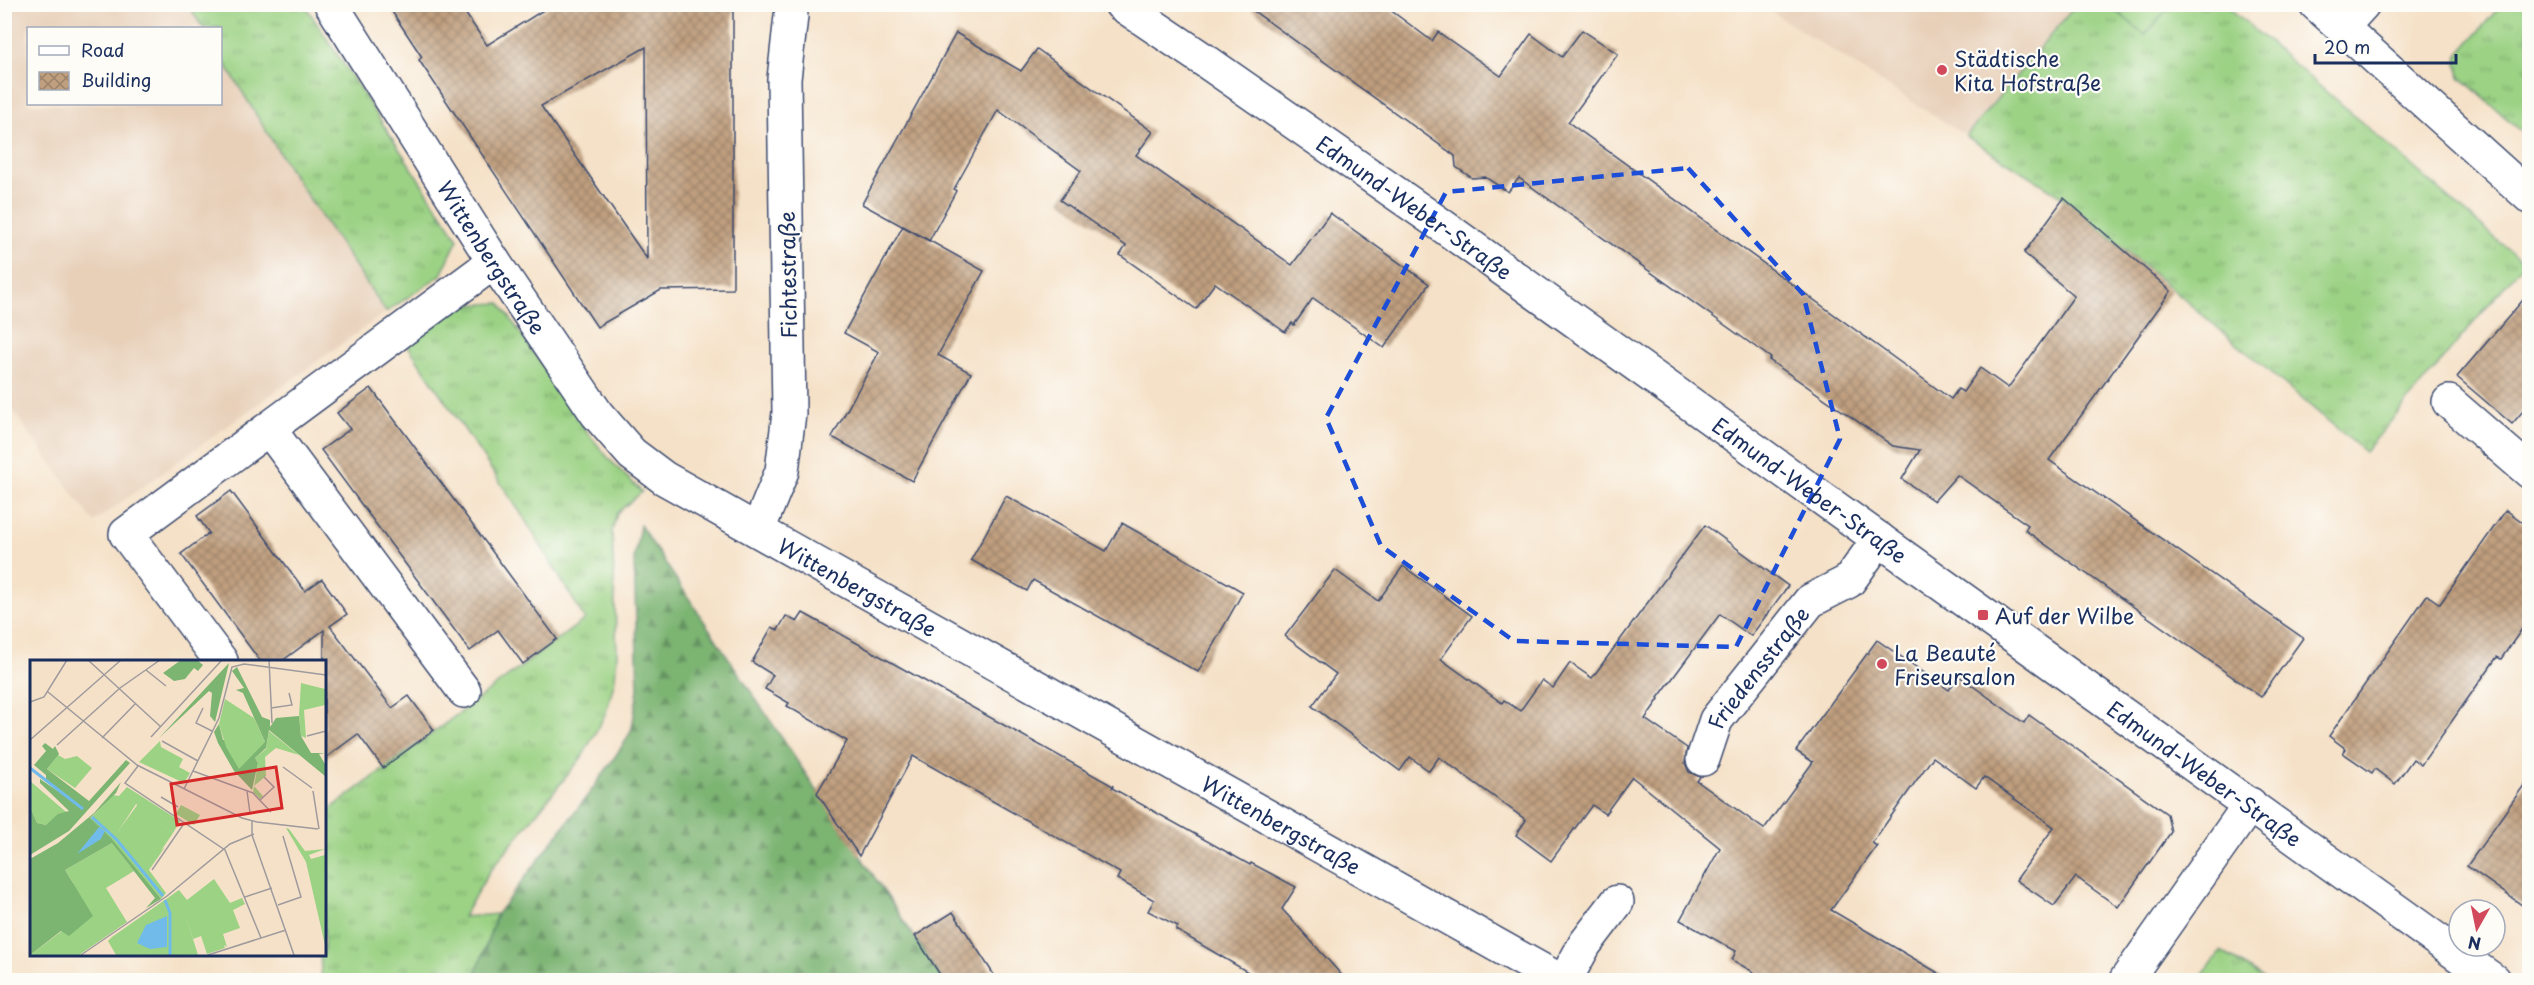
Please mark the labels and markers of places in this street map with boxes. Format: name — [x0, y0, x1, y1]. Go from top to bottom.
place label: Städtische Kita Hofstraße — [1954, 42, 2101, 98]
marker: Städtische Kita Hofstraße — [1935, 63, 1949, 77]
place label: Auf der Wilbe — [1995, 599, 2134, 631]
marker: Auf der Wilbe — [1976, 608, 1990, 622]
place label: La Beauté Friseursalon — [1894, 636, 2016, 692]
marker: La Beauté Friseursalon — [1875, 657, 1889, 671]

